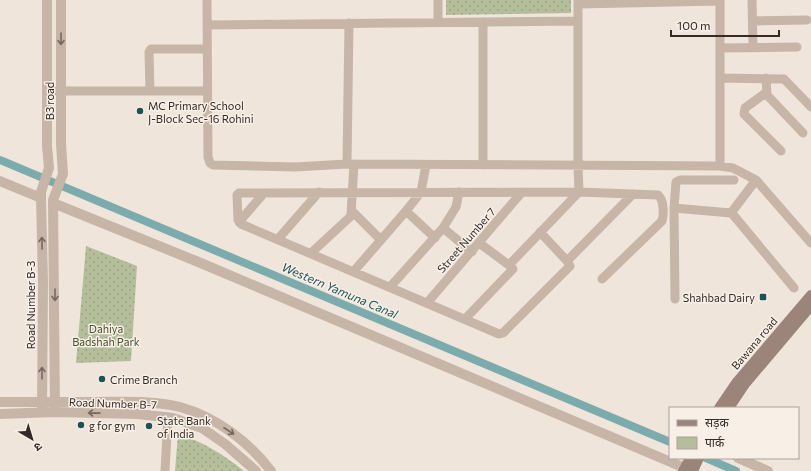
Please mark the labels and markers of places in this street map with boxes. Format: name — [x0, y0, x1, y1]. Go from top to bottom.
place label: MC Primary School J-Block Sec-16 Rohini — [148, 99, 254, 126]
marker: MC Primary School J-Block Sec-16 Rohini — [135, 106, 145, 116]
place label: Shahbad Dairy — [683, 291, 755, 304]
marker: Shahbad Dairy — [758, 292, 768, 302]
place label: Crime Branch — [110, 373, 177, 386]
marker: Crime Branch — [97, 374, 107, 384]
place label: State Bank of India — [157, 414, 211, 440]
place label: g for gym — [89, 419, 135, 432]
marker: g for gym — [76, 420, 86, 430]
marker: State Bank of India — [144, 421, 154, 431]

